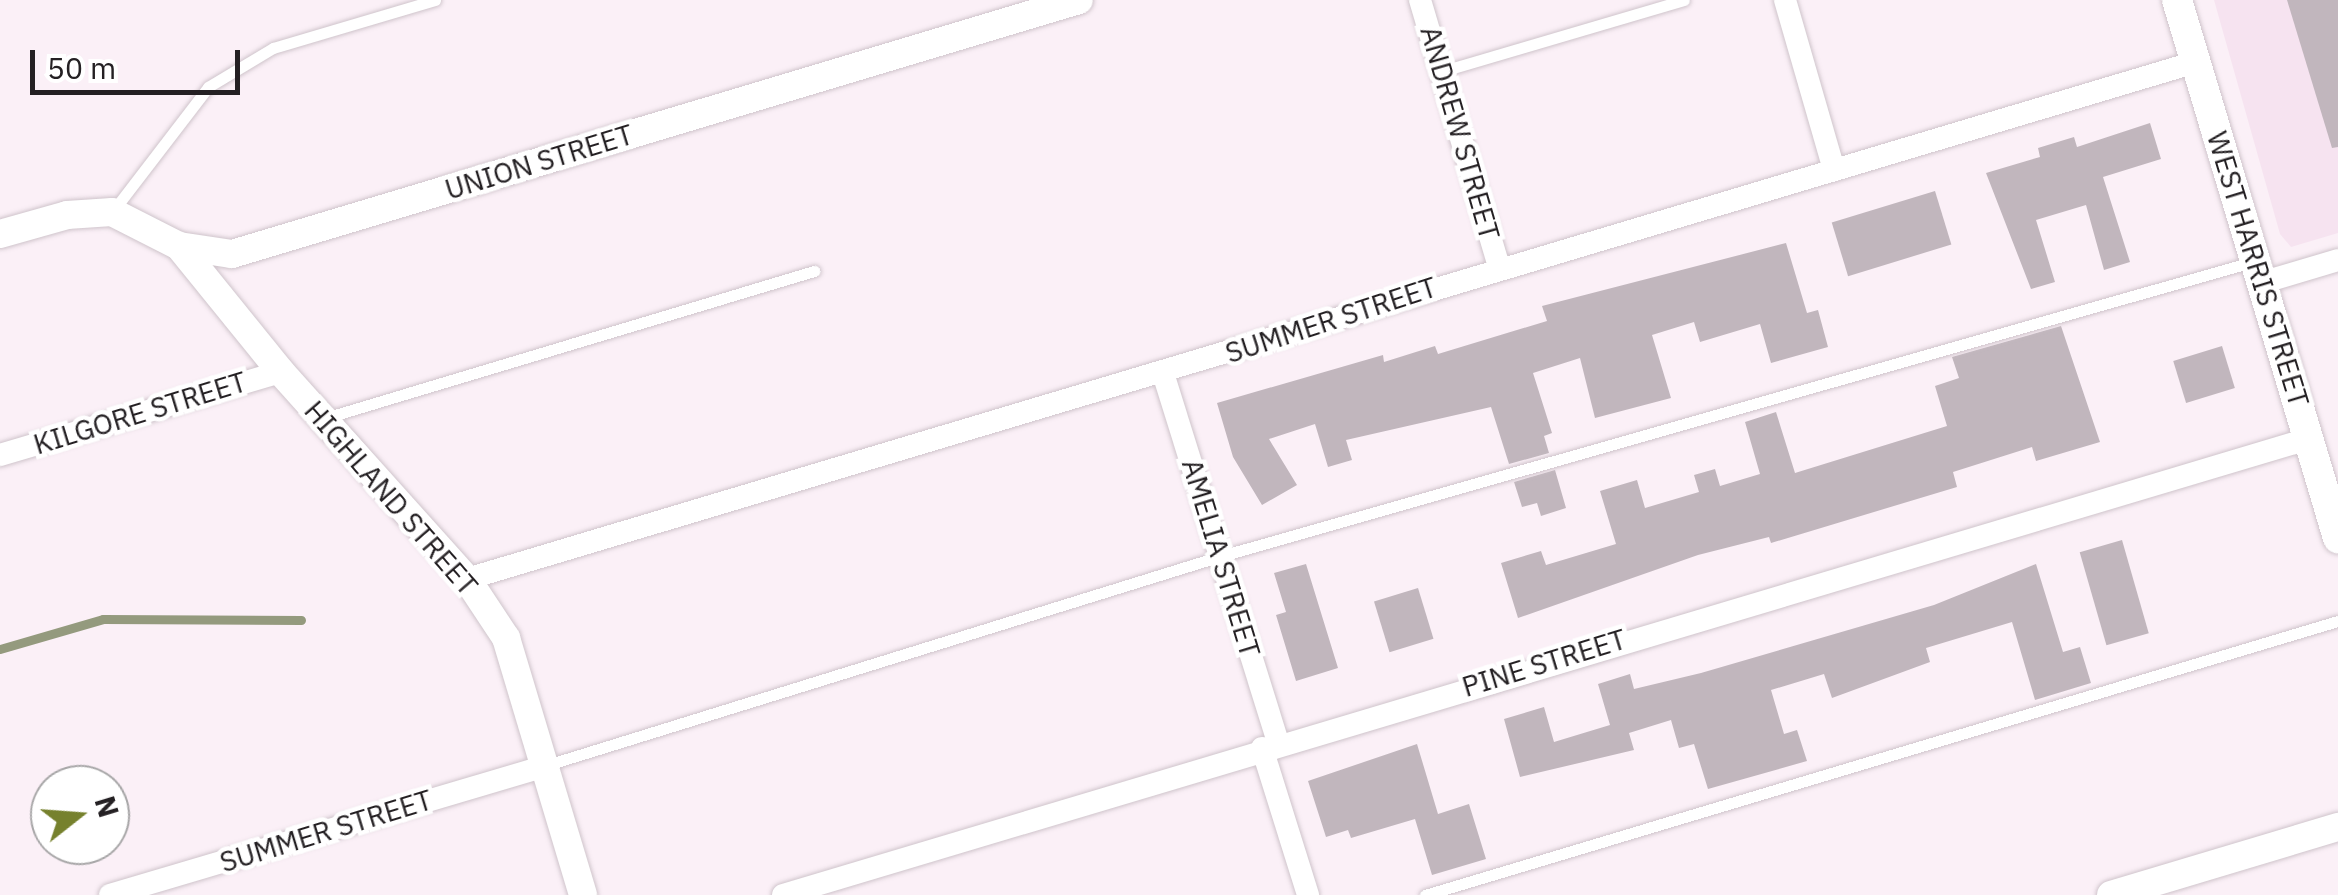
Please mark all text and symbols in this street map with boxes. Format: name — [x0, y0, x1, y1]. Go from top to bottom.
street label: ANDREW STREET — [1413, 22, 1507, 244]
scale bar — [35, 30, 245, 92]
text: 50 m — [47, 48, 116, 87]
street label: UNION STREET — [441, 117, 637, 207]
street label: WEST HARRIS STREET — [2200, 127, 2316, 411]
street label: SUMMER STREET — [1221, 270, 1441, 370]
street label: KILGORE STREET — [30, 365, 250, 461]
street label: HIGHLAND STREET — [297, 394, 485, 602]
street label: AMELIA STREET — [1175, 455, 1267, 661]
street label: PINE STREET — [1458, 622, 1630, 704]
north arrow — [30, 765, 130, 865]
street label: SUMMER STREET — [216, 783, 436, 879]
text: N — [87, 792, 128, 822]

